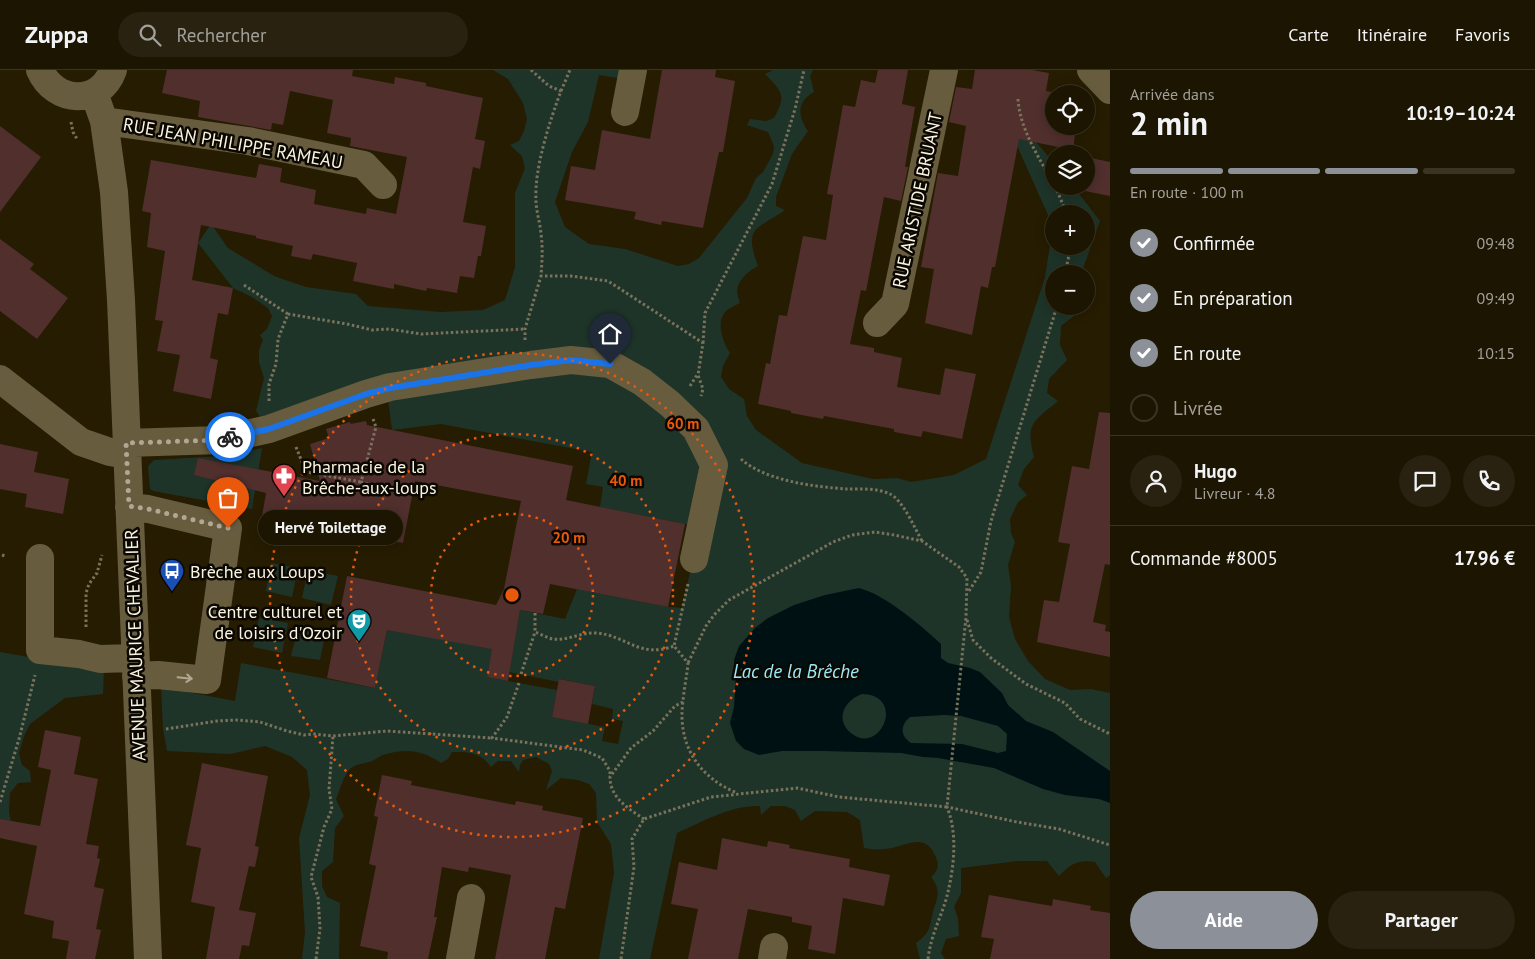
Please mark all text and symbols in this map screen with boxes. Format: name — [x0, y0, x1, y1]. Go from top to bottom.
search box — [118, 12, 468, 57]
text: Zuppa — [25, 19, 88, 50]
icon: search — [136, 21, 164, 49]
text: Rechercher — [176, 23, 266, 47]
text: Carte — [1288, 23, 1329, 46]
text: Itinéraire — [1357, 23, 1427, 46]
text: Favoris — [1455, 23, 1510, 46]
text: Arrivée dans — [1130, 84, 1214, 104]
map controls — [1045, 85, 1095, 315]
button: locate — [1045, 85, 1095, 135]
text: 10:19–10:24 — [1406, 101, 1515, 125]
text: 2 min — [1130, 102, 1208, 144]
street label: RUE ARISTIDE BRUANT — [887, 110, 947, 290]
street label: RUE JEAN PHILIPPE RAMEAU — [121, 112, 345, 174]
button: layers — [1045, 145, 1095, 195]
text: En route · 100 m — [1130, 182, 1244, 202]
button: + — [1045, 205, 1095, 255]
icon: check — [1130, 229, 1158, 257]
text: Confirmée — [1173, 231, 1255, 255]
text: 09:48 — [1477, 233, 1515, 253]
button: − — [1045, 265, 1095, 315]
icon: check — [1130, 284, 1158, 312]
text: En préparation — [1173, 286, 1293, 310]
text: 09:49 — [1477, 288, 1515, 308]
pin — [589, 313, 631, 364]
icon: home — [596, 320, 624, 348]
icon: check — [1130, 339, 1158, 367]
text: En route — [1173, 341, 1241, 365]
text: 10:15 — [1477, 343, 1515, 363]
text: Livrée — [1173, 396, 1223, 420]
courier — [205, 412, 255, 462]
text: 60 m — [667, 414, 699, 433]
icon: bike — [216, 423, 244, 451]
place label: Pharmacie de la Brêche-aux-loups — [302, 455, 437, 499]
button: person — [1130, 455, 1182, 507]
button: chat — [1399, 455, 1451, 507]
button: phone — [1463, 455, 1515, 507]
text: Hugo — [1194, 459, 1237, 483]
pharmacy icon: Pharmacie de la Brêche-aux-loups — [271, 463, 297, 497]
text: 40 m — [610, 471, 642, 490]
pin — [207, 477, 249, 528]
text: Livreur · 4.8 — [1194, 483, 1276, 503]
icon: bag — [214, 484, 242, 512]
callout: Hervé Toilettage — [258, 510, 403, 546]
text: Hervé Toilettage — [275, 517, 386, 537]
street label: AVENUE MAURICE CHEVALIER — [119, 528, 151, 761]
text: 20 m — [553, 528, 585, 547]
text: Commande #8005 — [1130, 546, 1278, 570]
text: 17.96 € — [1454, 546, 1515, 570]
bus stop icon: Brèche aux Loups — [159, 558, 185, 592]
place label: Brèche aux Loups — [190, 560, 325, 583]
centre of rings — [503, 586, 521, 604]
place label: Centre culturel et de loisirs d'Ozoir — [208, 600, 342, 644]
theatre icon: Centre culturel et de loisirs d'Ozoir — [346, 608, 372, 642]
water label: Lac de la Brêche — [733, 659, 859, 683]
one-way arrow — [177, 673, 193, 683]
button: Aide — [1130, 891, 1318, 949]
button: Partager — [1328, 891, 1515, 949]

